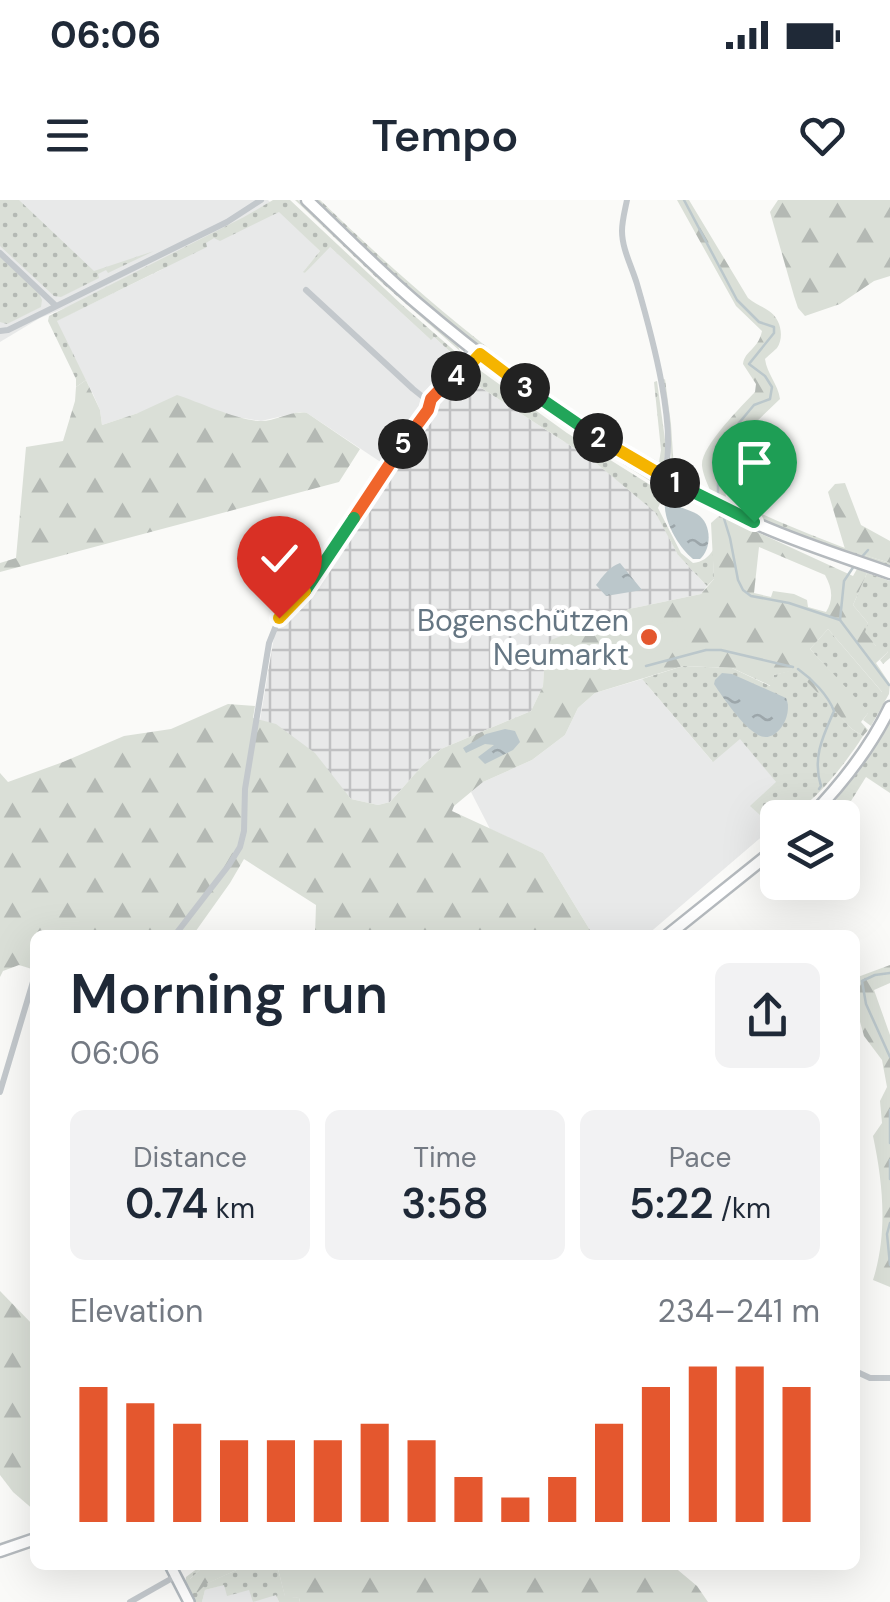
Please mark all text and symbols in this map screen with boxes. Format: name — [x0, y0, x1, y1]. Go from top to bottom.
text: 06:06 — [50, 10, 161, 60]
text: Tempo — [372, 106, 518, 165]
icon: menu — [40, 108, 95, 163]
icon: heart — [795, 108, 850, 163]
pin: 4 — [431, 351, 481, 401]
text: 4 — [447, 357, 465, 394]
pin: 3 — [500, 363, 550, 413]
text: 3 — [517, 369, 533, 406]
pin: 2 — [573, 413, 623, 463]
pin: 5 — [378, 419, 428, 469]
text: 2 — [590, 419, 606, 456]
pin — [712, 420, 797, 523]
text: 5 — [394, 425, 412, 462]
icon: arrive — [727, 435, 782, 490]
pin: 1 — [650, 458, 700, 508]
text: 1 — [670, 464, 680, 501]
pin — [237, 516, 322, 619]
icon: check — [252, 531, 307, 586]
place label: Bogenschützen Neumarkt — [417, 601, 629, 674]
marker: Bogenschützen Neumarkt — [638, 626, 660, 648]
map controls — [760, 800, 860, 900]
button: layers — [760, 800, 860, 900]
text: Morning run — [70, 958, 388, 1030]
button: share — [715, 963, 820, 1068]
text: 06:06 — [70, 1032, 160, 1074]
text: Distance — [133, 1139, 247, 1176]
text: Time — [413, 1139, 477, 1176]
text: Pace — [669, 1139, 731, 1176]
text: 0.74 — [125, 1176, 208, 1231]
text: 3:58 — [401, 1176, 489, 1231]
text: 5:22 — [629, 1176, 713, 1231]
text: km — [208, 1190, 255, 1227]
text: /km — [713, 1190, 771, 1227]
text: Elevation — [70, 1290, 203, 1332]
text: 234–241 m — [658, 1290, 820, 1332]

